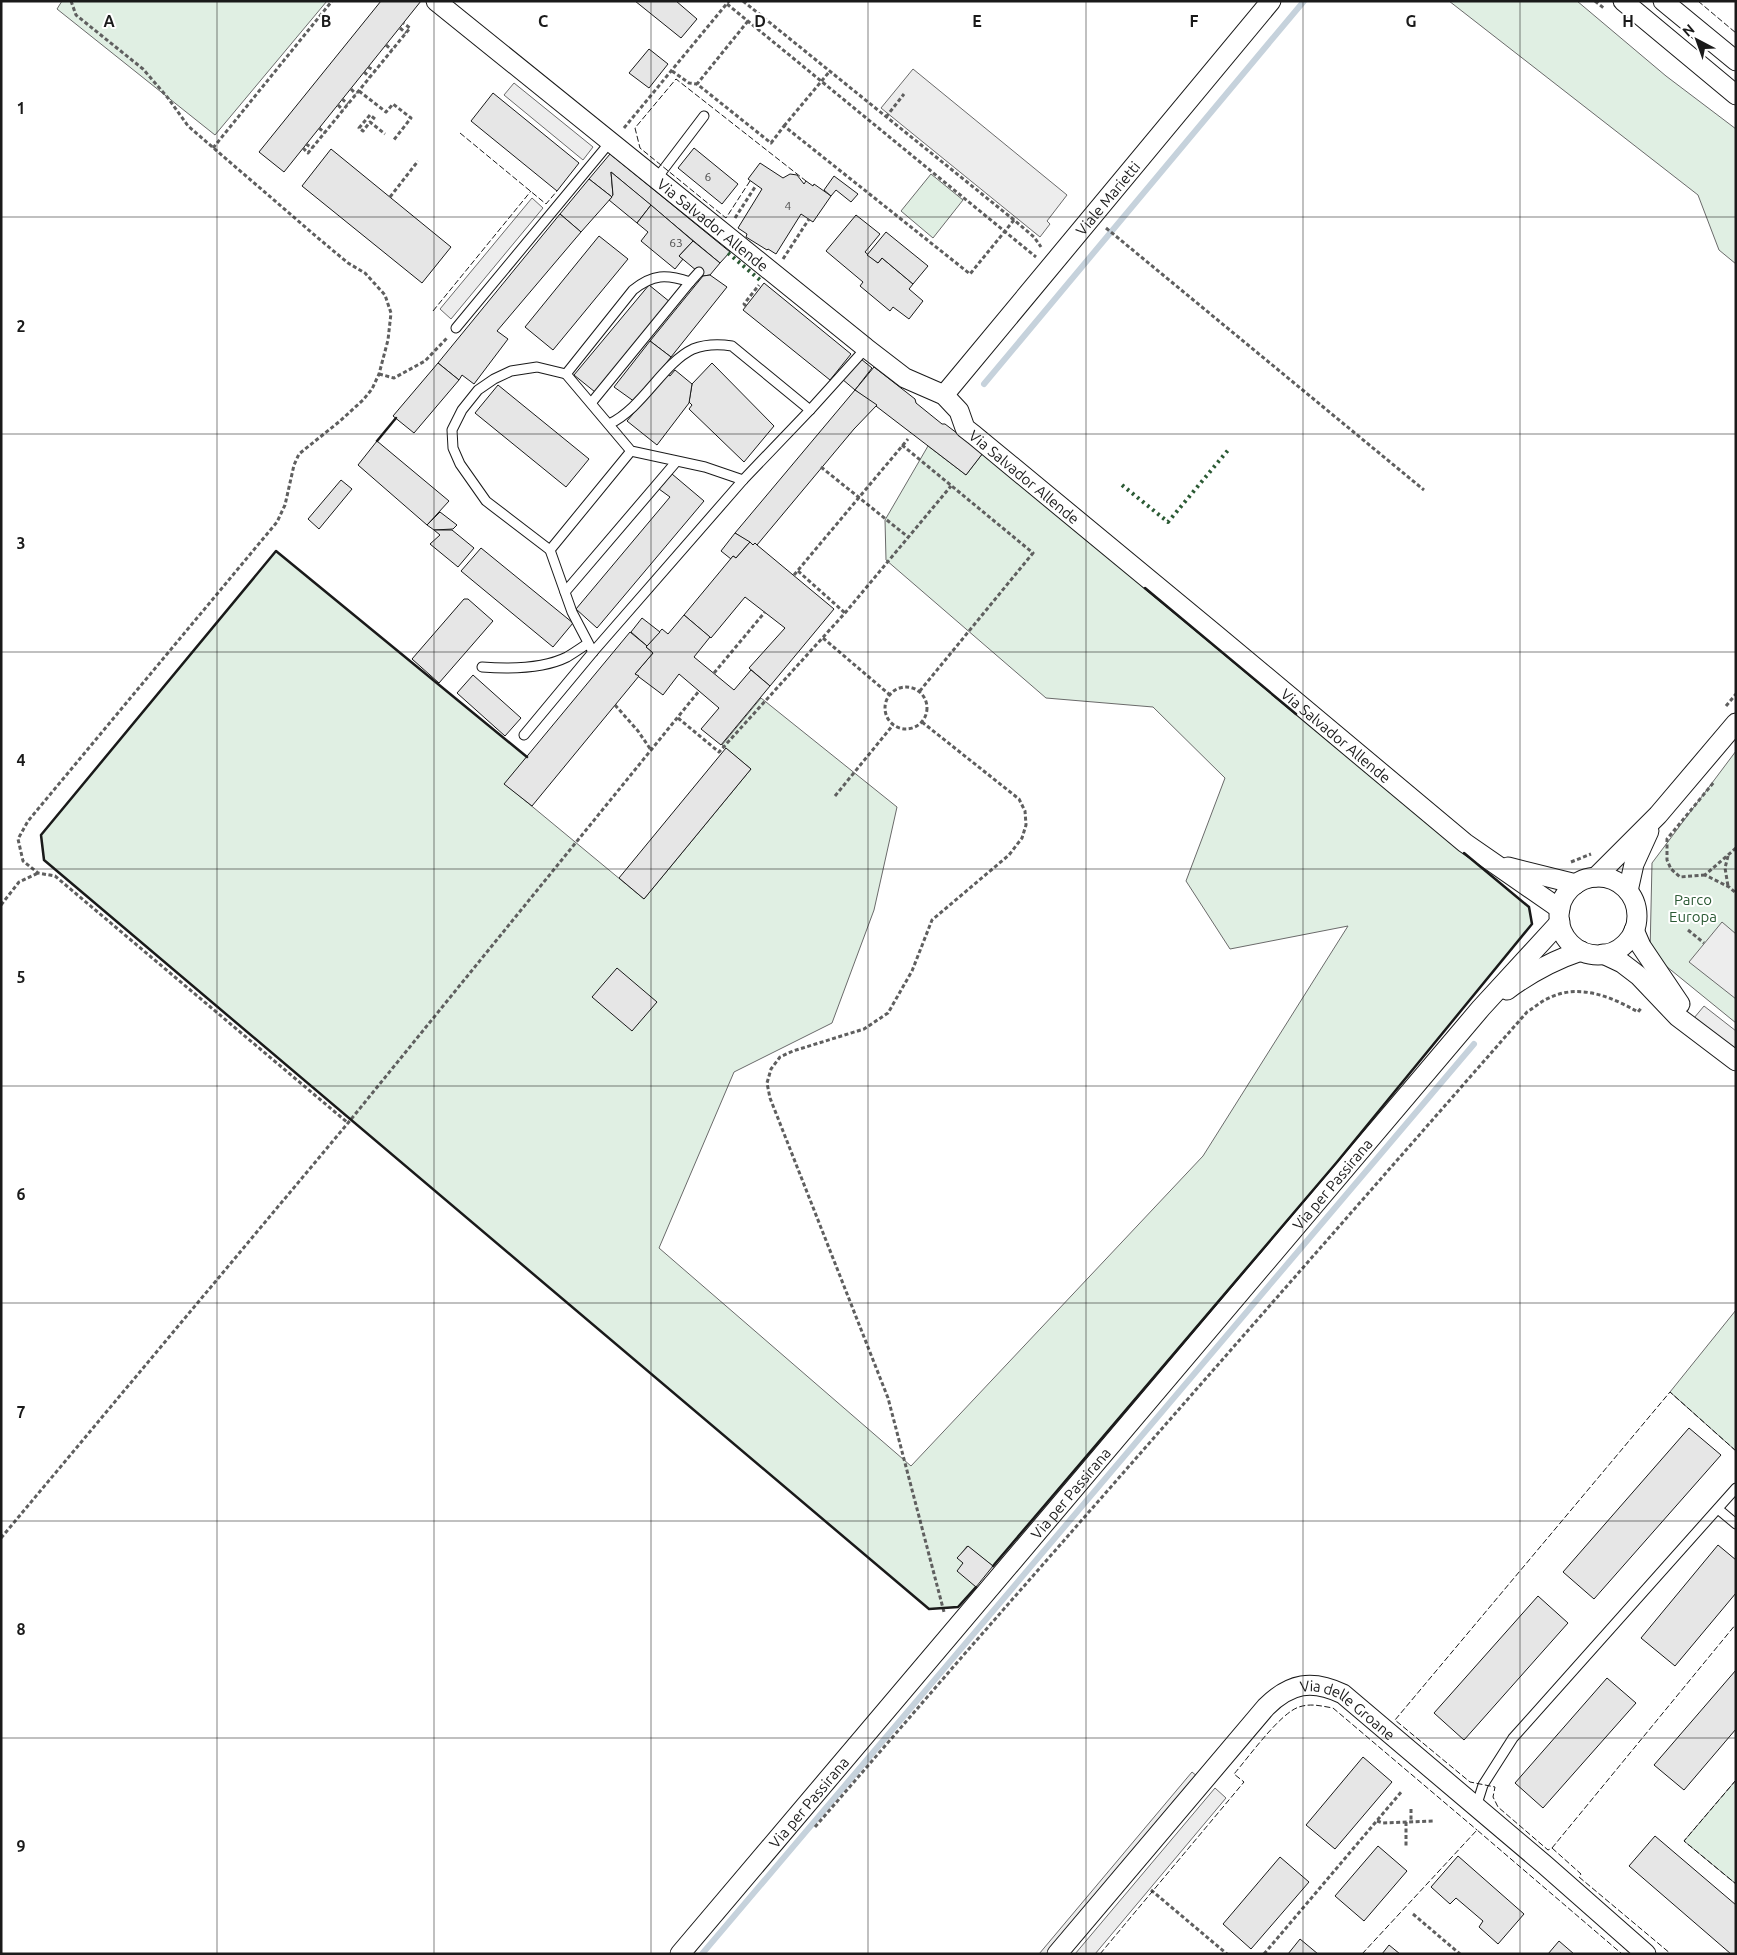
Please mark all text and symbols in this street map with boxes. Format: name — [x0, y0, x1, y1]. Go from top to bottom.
text: A — [103, 12, 115, 30]
text: B — [321, 12, 331, 30]
text: C — [538, 12, 548, 30]
text: D — [754, 12, 766, 30]
text: E — [972, 12, 982, 30]
text: F — [1190, 12, 1199, 30]
text: G — [1405, 12, 1417, 30]
text: H — [1622, 12, 1634, 30]
north arrow — [1672, 15, 1722, 65]
text: N — [1679, 21, 1698, 40]
text: 1 — [16, 99, 26, 117]
street label: Viale Marietti — [1072, 158, 1143, 238]
house number: 6 — [705, 170, 712, 183]
street label: Via Salvador Allende — [654, 175, 772, 274]
house number: 4 — [785, 199, 792, 212]
house number: 63 — [669, 236, 683, 249]
text: 2 — [16, 317, 26, 335]
street label: Via Salvador Allende — [966, 426, 1083, 527]
text: 3 — [16, 534, 26, 552]
street label: Via Salvador Allende — [1278, 685, 1394, 786]
text: 4 — [16, 751, 26, 769]
park label: Parco Europa — [1669, 891, 1717, 925]
text: 5 — [16, 968, 26, 986]
street label: Via per Passirana — [1289, 1135, 1375, 1233]
text: 6 — [16, 1185, 26, 1203]
text: 7 — [16, 1403, 26, 1421]
street label: Via per Passirana — [1027, 1444, 1114, 1542]
text: 8 — [16, 1620, 26, 1638]
street label: Via delle Groane — [1299, 1676, 1399, 1743]
street label: Via per Passirana — [765, 1753, 852, 1851]
text: 9 — [16, 1837, 26, 1855]

